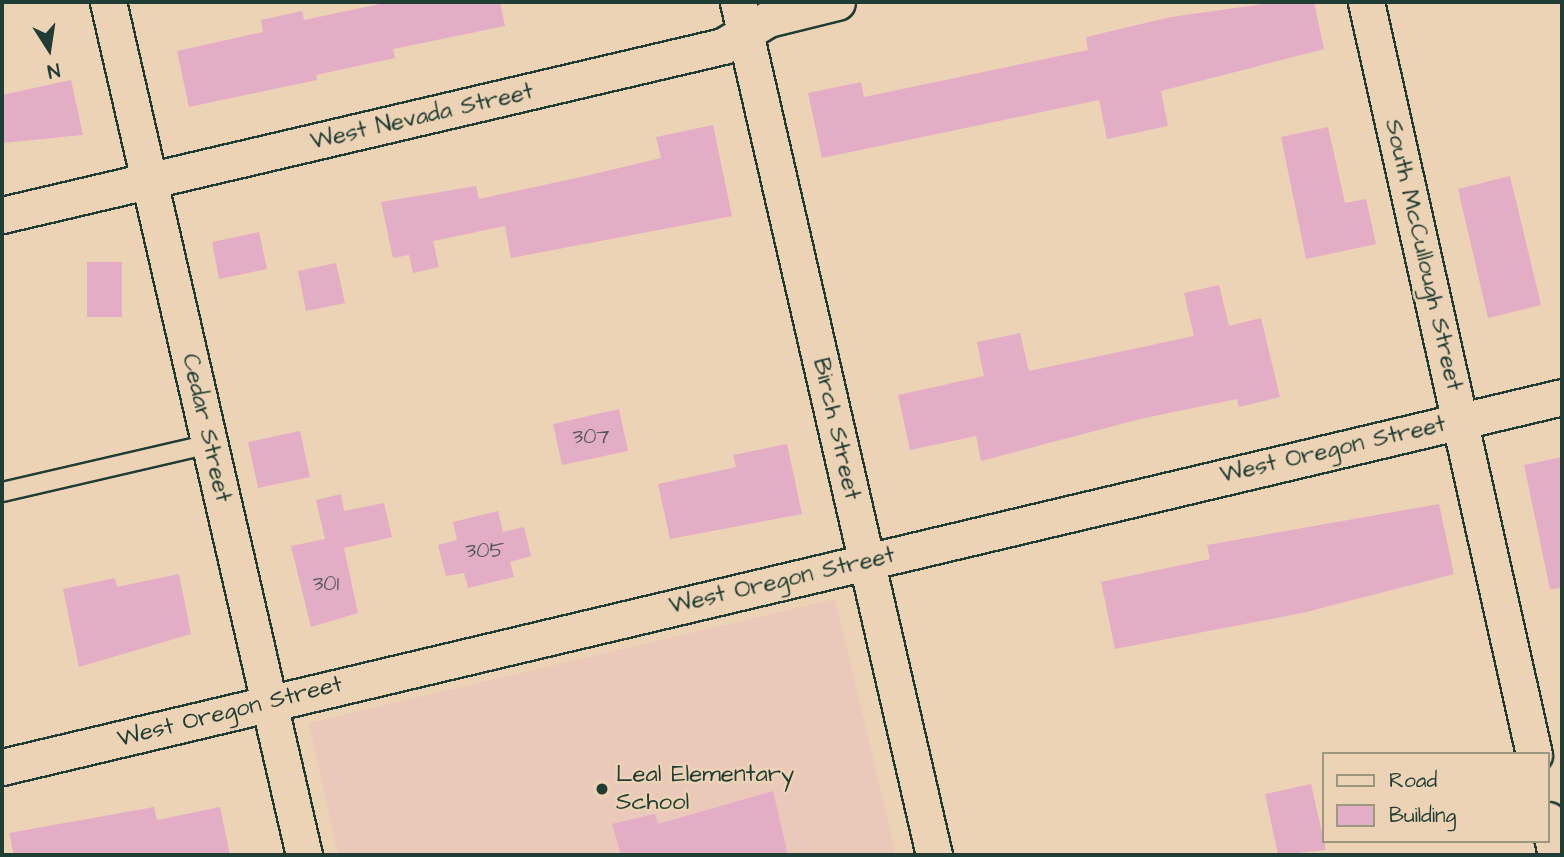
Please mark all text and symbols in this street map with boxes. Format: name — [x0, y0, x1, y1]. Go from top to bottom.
north arrow — [14, 14, 84, 84]
text: N — [45, 56, 62, 84]
street label: West Nevada Street — [308, 77, 536, 157]
street label: South McCullough Street — [1378, 116, 1468, 394]
street label: Cedar Street — [175, 351, 237, 505]
street label: Birch Street — [806, 355, 866, 503]
street label: West Oregon Street — [1217, 410, 1449, 490]
house number: 307 — [573, 424, 609, 450]
house number: 305 — [466, 538, 504, 564]
street label: West Oregon Street — [666, 541, 898, 621]
house number: 301 — [313, 571, 339, 597]
street label: West Oregon Street — [115, 670, 345, 754]
legend — [1322, 752, 1550, 843]
place label: Leal Elementary School — [616, 761, 794, 817]
text: Road — [1389, 766, 1437, 795]
marker: Leal Elementary School — [594, 781, 610, 797]
text: Building — [1389, 801, 1456, 830]

